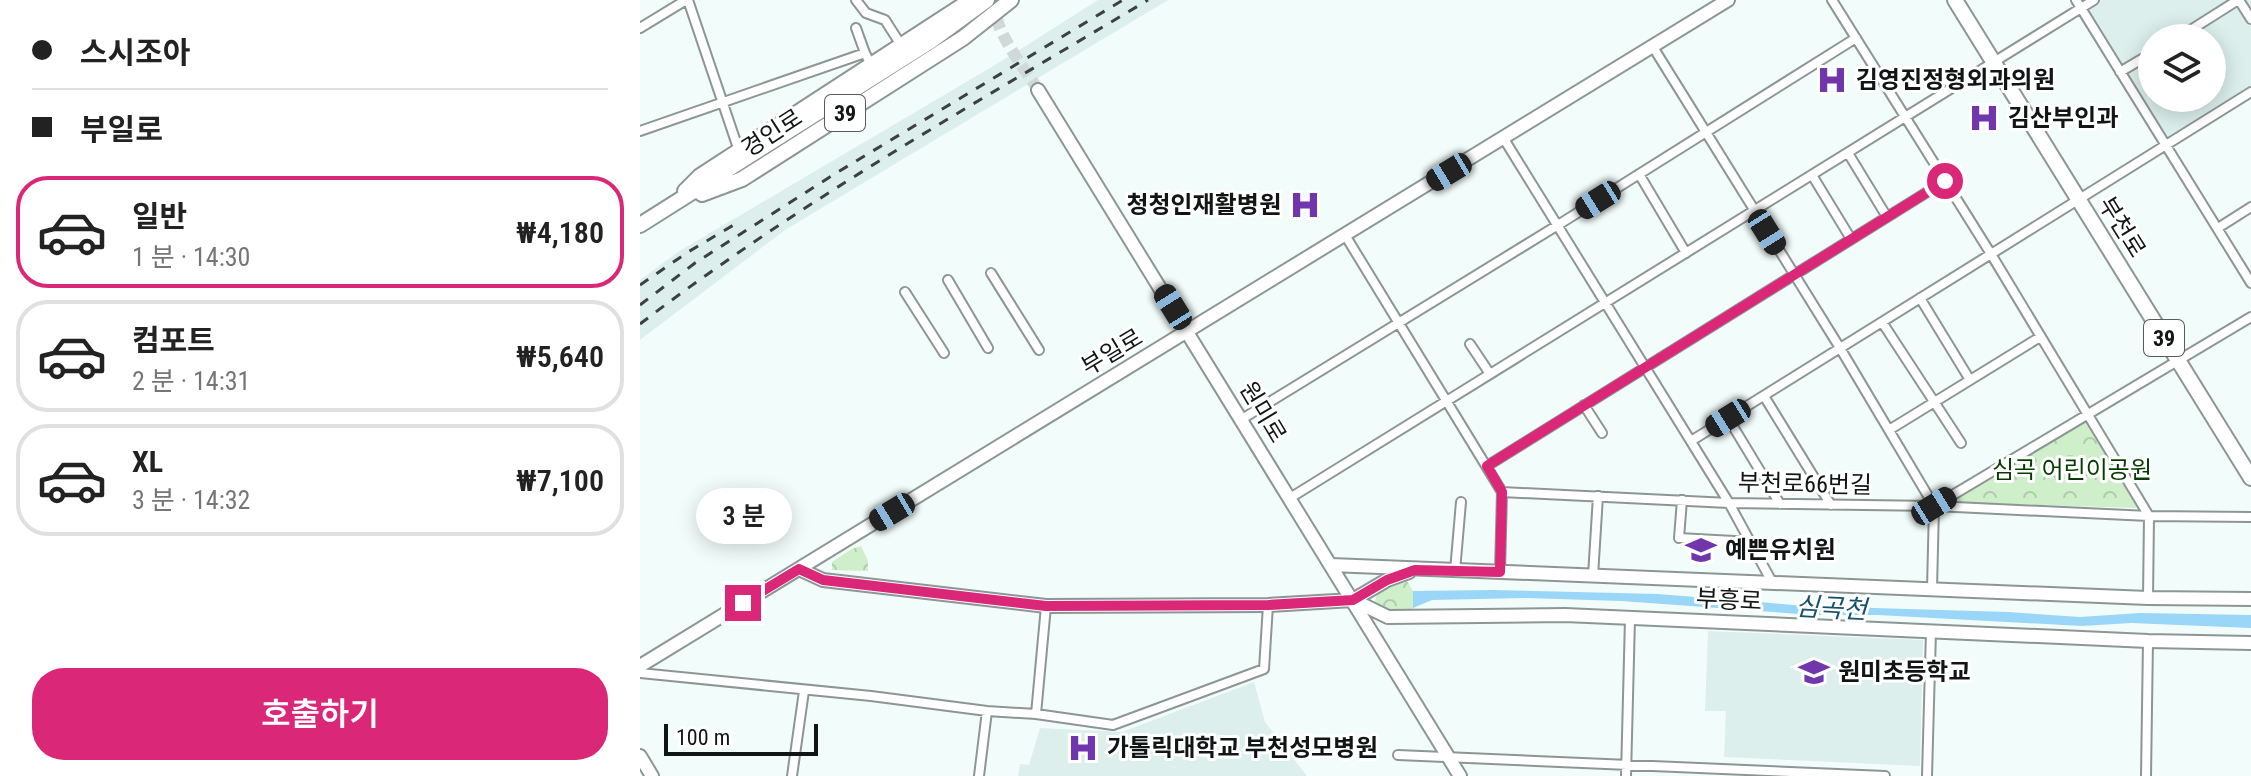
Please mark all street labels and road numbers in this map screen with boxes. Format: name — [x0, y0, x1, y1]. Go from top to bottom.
road number: 39 — [825, 95, 865, 131]
street label: 경인로 — [737, 103, 807, 163]
street label: 부천로 — [2093, 191, 2151, 263]
road number: 39 — [2144, 320, 2184, 356]
street label: 부일로 — [1076, 323, 1148, 381]
street label: 원미로 — [1234, 376, 1292, 448]
street label: 부천로66번길 — [1738, 469, 1872, 499]
street label: 부흥로 — [1695, 584, 1763, 616]

